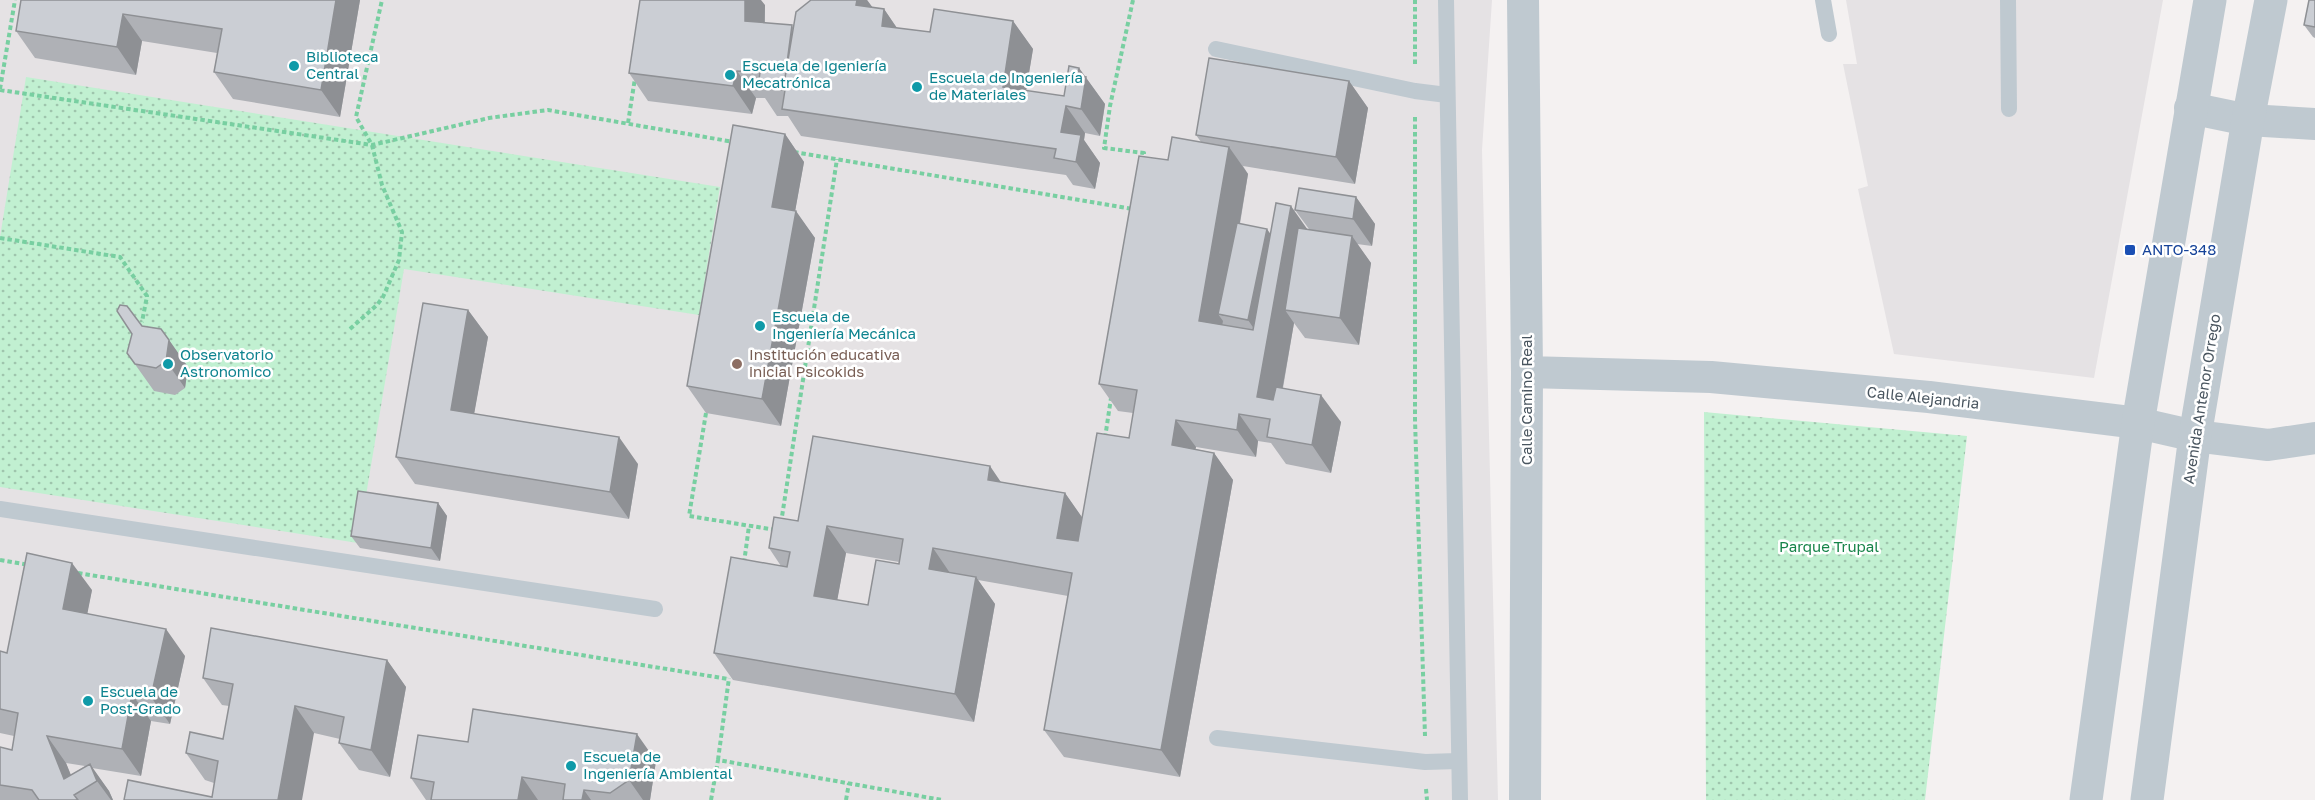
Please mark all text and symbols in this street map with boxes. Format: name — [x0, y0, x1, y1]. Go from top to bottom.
place label: Biblioteca Central — [306, 47, 378, 82]
place label: Escuela de Igeniería Mecatrónica — [742, 56, 887, 91]
marker: Biblioteca Central — [287, 59, 301, 73]
marker: Escuela de Igeniería Mecatrónica — [723, 68, 737, 82]
place label: Escuela de Ingeniería de Materiales — [929, 68, 1083, 103]
marker: Escuela de Ingeniería de Materiales — [910, 80, 924, 94]
place label: ANTO-348 — [2142, 240, 2216, 258]
marker: ANTO-348 — [2123, 243, 2137, 257]
place label: Escuela de Ingeniería Mecánica — [772, 307, 916, 342]
street label: Avenida Antenor Orrego — [2179, 313, 2223, 485]
marker: Escuela de Ingeniería Mecánica — [753, 319, 767, 333]
street label: Calle Camino Real — [1517, 335, 1535, 465]
place label: Observatorio Astronomico — [180, 345, 273, 380]
place label: Institución educativa inicial Psicokids — [749, 345, 900, 380]
marker: Observatorio Astronomico — [161, 357, 175, 371]
marker: Institución educativa inicial Psicokids — [730, 357, 744, 371]
street label: Calle Alejandria — [1866, 382, 1980, 412]
park label: Parque Trupal — [1779, 537, 1879, 555]
place label: Escuela de Post-Grado — [100, 682, 181, 717]
marker: Escuela de Post-Grado — [81, 694, 95, 708]
place label: Escuela de Ingeniería Ambiental — [583, 747, 733, 782]
marker: Escuela de Ingeniería Ambiental — [564, 759, 578, 773]

